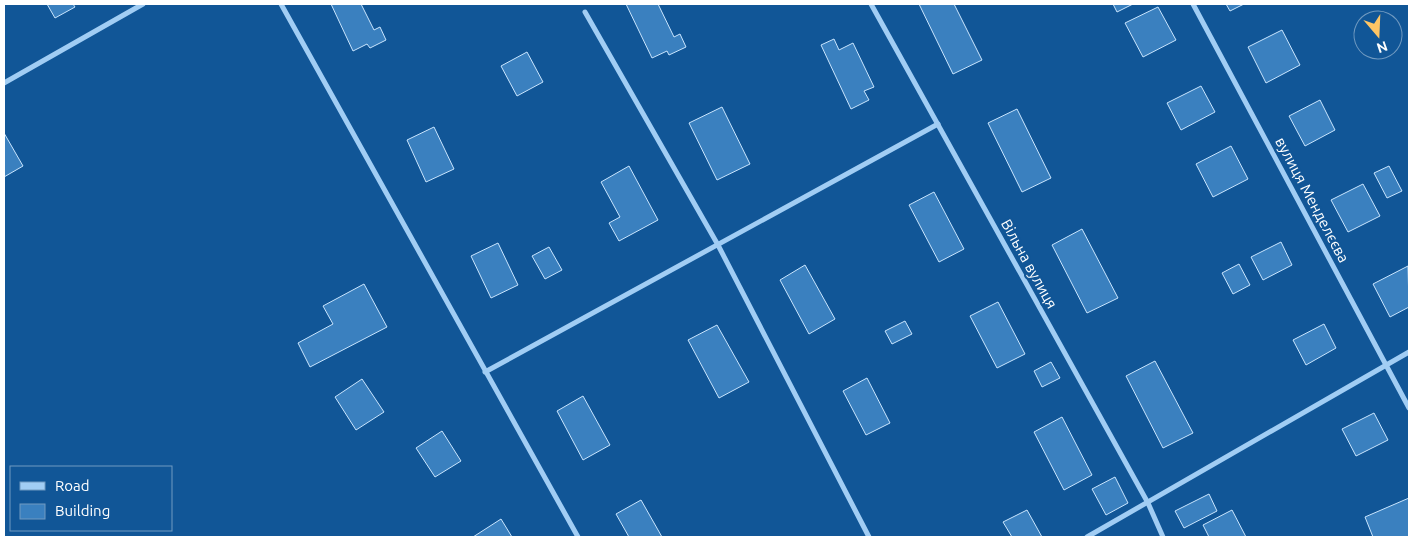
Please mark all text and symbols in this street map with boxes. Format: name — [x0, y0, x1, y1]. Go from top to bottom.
north arrow — [1353, 10, 1403, 60]
text: N — [1375, 38, 1390, 57]
street label: вулиця Менделєєва — [1272, 134, 1353, 265]
street label: Вільна вулиця — [998, 216, 1061, 311]
legend — [10, 466, 172, 531]
text: Road — [55, 477, 90, 494]
text: Building — [55, 502, 110, 519]

